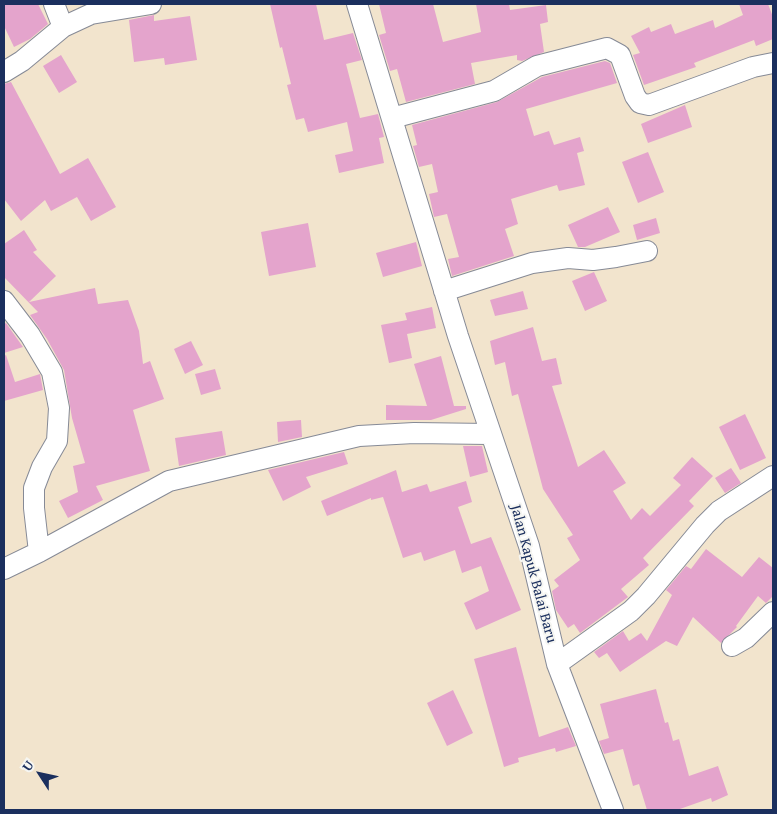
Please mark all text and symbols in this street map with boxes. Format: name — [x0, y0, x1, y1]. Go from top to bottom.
street label: Jalan Kapuk Balai Baru — [506, 503, 560, 645]
north arrow — [15, 749, 65, 799]
text: U — [17, 756, 39, 775]

